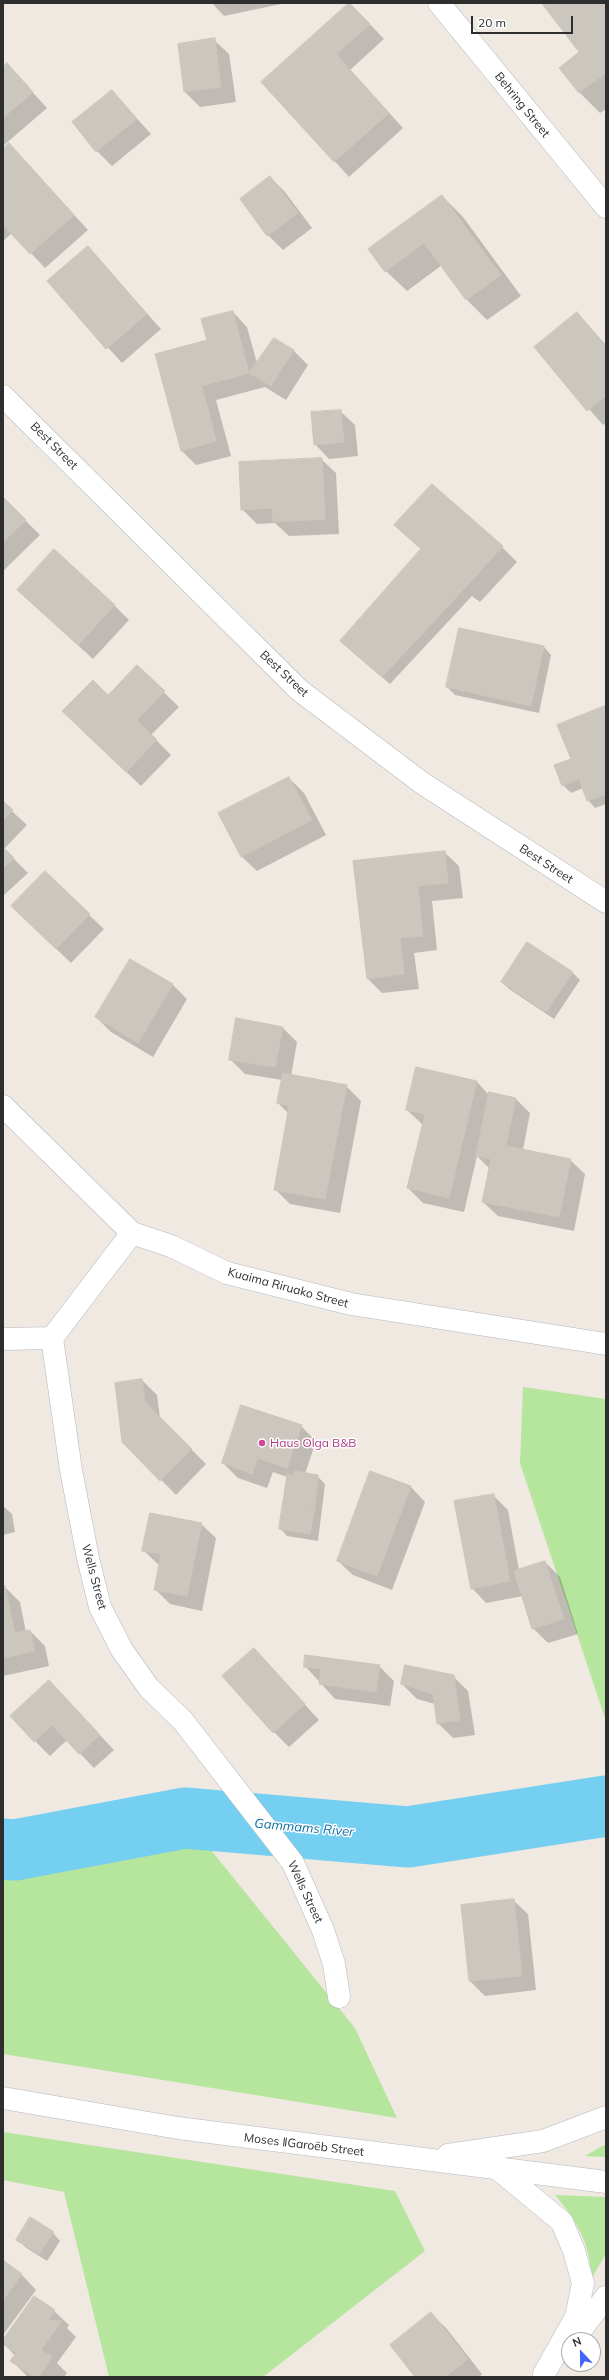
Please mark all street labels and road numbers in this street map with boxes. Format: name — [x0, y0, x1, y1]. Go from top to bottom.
street label: Behring Street — [491, 70, 553, 140]
street label: Best Street — [27, 419, 81, 473]
street label: Best Street — [257, 648, 311, 700]
street label: Best Street — [516, 841, 576, 887]
street label: Kuaima Riruako Street — [226, 1265, 350, 1311]
street label: Wells Street — [78, 1543, 110, 1611]
street label: Wells Street — [284, 1859, 326, 1925]
street label: Moses ǁGaroëb Street — [243, 2130, 365, 2160]

